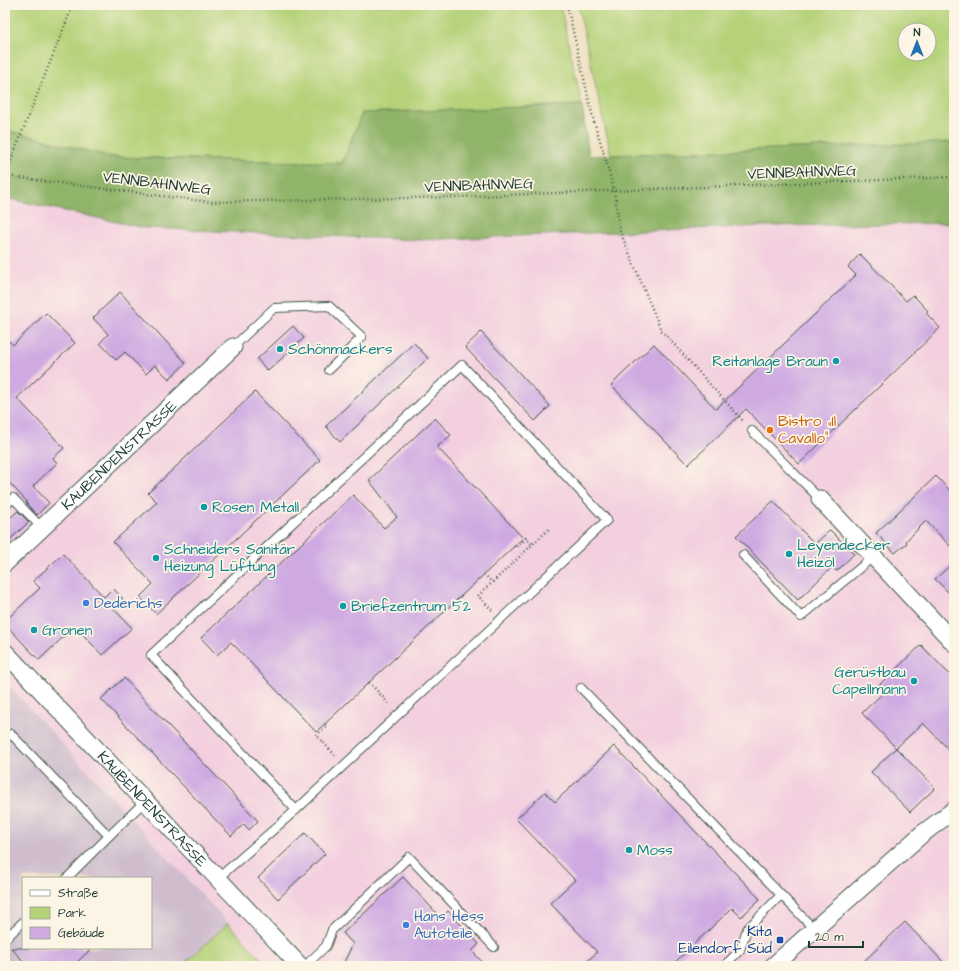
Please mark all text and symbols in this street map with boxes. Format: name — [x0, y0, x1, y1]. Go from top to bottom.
north arrow — [897, 22, 937, 62]
text: N — [914, 25, 921, 40]
street label: VENNBAHNWEG — [747, 160, 858, 185]
street label: VENNBAHNWEG — [101, 166, 213, 201]
street label: VENNBAHNWEG — [424, 173, 535, 198]
place label: Schönmackers — [288, 339, 393, 360]
marker: Schönmackers — [275, 344, 285, 354]
place label: Reitanlage Braun — [712, 351, 828, 373]
marker: Reitanlage Braun — [831, 356, 841, 366]
street label: KAUBENDENSTRASSE — [57, 396, 182, 515]
place label: Bistro „Il Cavallo“ — [778, 411, 836, 449]
marker: Bistro „Il Cavallo“ — [765, 425, 775, 435]
place label: Rosen Metall — [212, 497, 299, 518]
marker: Rosen Metall — [199, 502, 209, 512]
place label: Leyendecker Heizöl — [797, 535, 890, 573]
place label: Schneiders Sanitär Heizung Lüftung — [164, 539, 295, 578]
marker: Leyendecker Heizöl — [784, 549, 794, 559]
marker: Schneiders Sanitär Heizung Lüftung — [151, 553, 161, 563]
place label: Dederichs — [94, 593, 163, 614]
place label: Briefzentrum 52 — [351, 596, 472, 617]
marker: Dederichs — [81, 598, 91, 608]
marker: Briefzentrum 52 — [338, 601, 348, 611]
place label: Gronen — [42, 620, 93, 641]
marker: Gronen — [29, 625, 39, 635]
place label: Gerüstbau Capellmann — [832, 662, 906, 700]
marker: Gerüstbau Capellmann — [909, 676, 919, 686]
street label: KAUBENDENSTRASSE — [92, 747, 211, 872]
place label: Moss — [637, 840, 673, 861]
marker: Moss — [624, 845, 634, 855]
legend — [22, 877, 152, 949]
text: Straße — [58, 885, 99, 902]
text: Park — [58, 905, 86, 922]
place label: Hans Hess Autoteile — [414, 906, 484, 944]
marker: Hans Hess Autoteile — [401, 920, 411, 930]
place label: Kita Eilendorf Süd — [679, 921, 772, 959]
scale bar — [809, 923, 863, 949]
text: Gebäude — [58, 925, 105, 942]
text: 20 m — [815, 929, 844, 946]
marker: Kita Eilendorf Süd — [775, 935, 785, 945]

